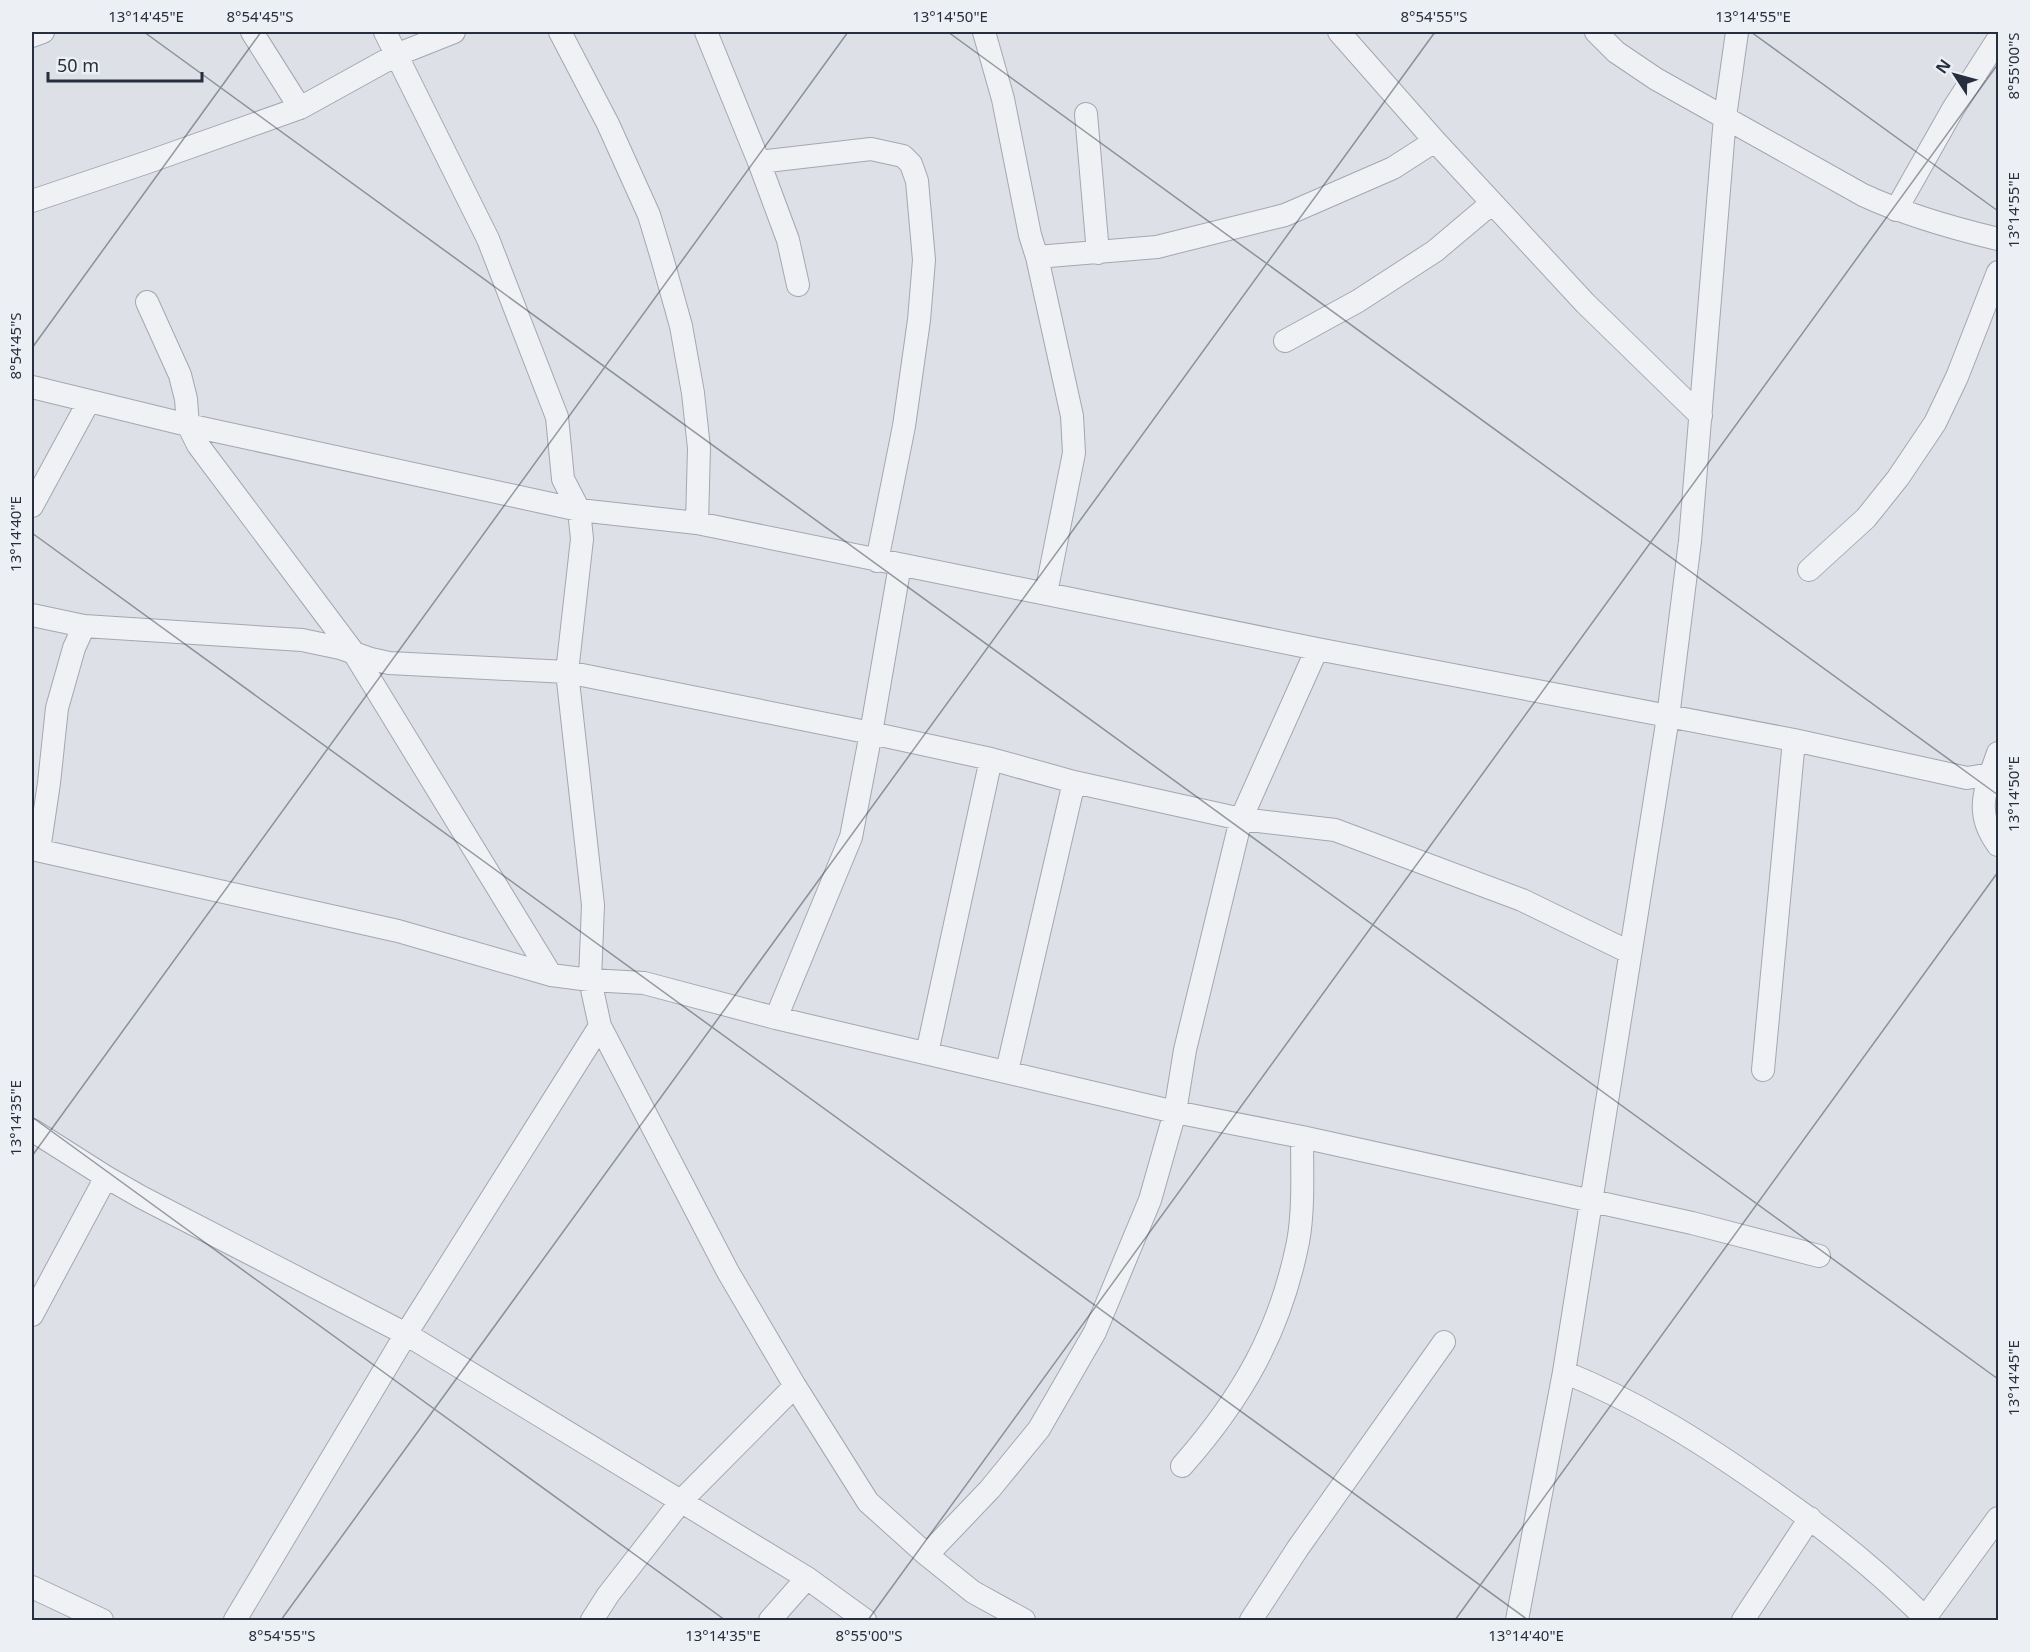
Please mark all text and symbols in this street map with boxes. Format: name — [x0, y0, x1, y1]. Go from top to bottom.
text: 13°14'45"E — [108, 6, 184, 26]
text: 8°54'45"S — [226, 6, 294, 26]
text: 13°14'50"E — [912, 6, 988, 26]
text: 8°54'55"S — [1400, 6, 1468, 26]
text: 13°14'55"E — [1715, 6, 1791, 26]
text: 8°55'00"S — [2003, 32, 2023, 100]
scale bar — [48, 45, 202, 83]
north arrow — [1925, 45, 1985, 105]
text: 50 m — [57, 53, 99, 77]
text: N — [1930, 54, 1956, 78]
text: 13°14'55"E — [2003, 172, 2023, 248]
text: 8°54'45"S — [5, 312, 25, 380]
text: 13°14'40"E — [5, 496, 25, 572]
text: 13°14'50"E — [2003, 756, 2023, 832]
text: 13°14'35"E — [5, 1080, 25, 1156]
text: 13°14'45"E — [2003, 1340, 2023, 1416]
text: 8°54'55"S — [248, 1625, 316, 1645]
text: 13°14'35"E — [685, 1625, 761, 1645]
text: 8°55'00"S — [835, 1625, 903, 1645]
text: 13°14'40"E — [1488, 1625, 1564, 1645]

